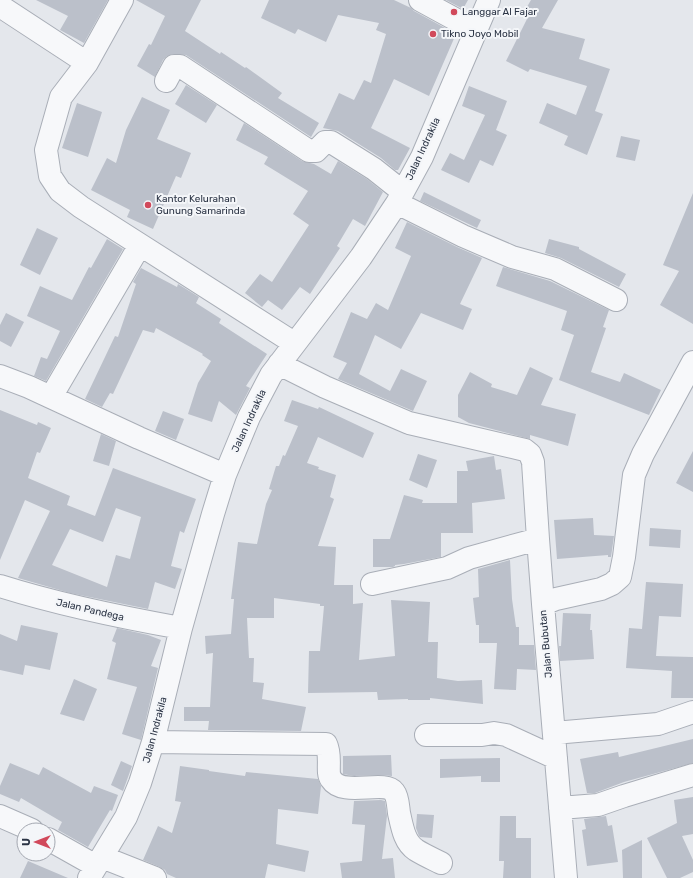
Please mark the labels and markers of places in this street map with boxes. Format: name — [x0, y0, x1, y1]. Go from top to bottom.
place label: Langgar Al Fajar — [462, 6, 537, 18]
marker: Langgar Al Fajar — [449, 7, 459, 17]
place label: Tikno Joyo Mobil — [441, 28, 518, 40]
marker: Tikno Joyo Mobil — [428, 29, 438, 39]
place label: Kantor Kelurahan Gunung Samarinda — [156, 193, 245, 217]
marker: Kantor Kelurahan Gunung Samarinda — [143, 200, 153, 210]

